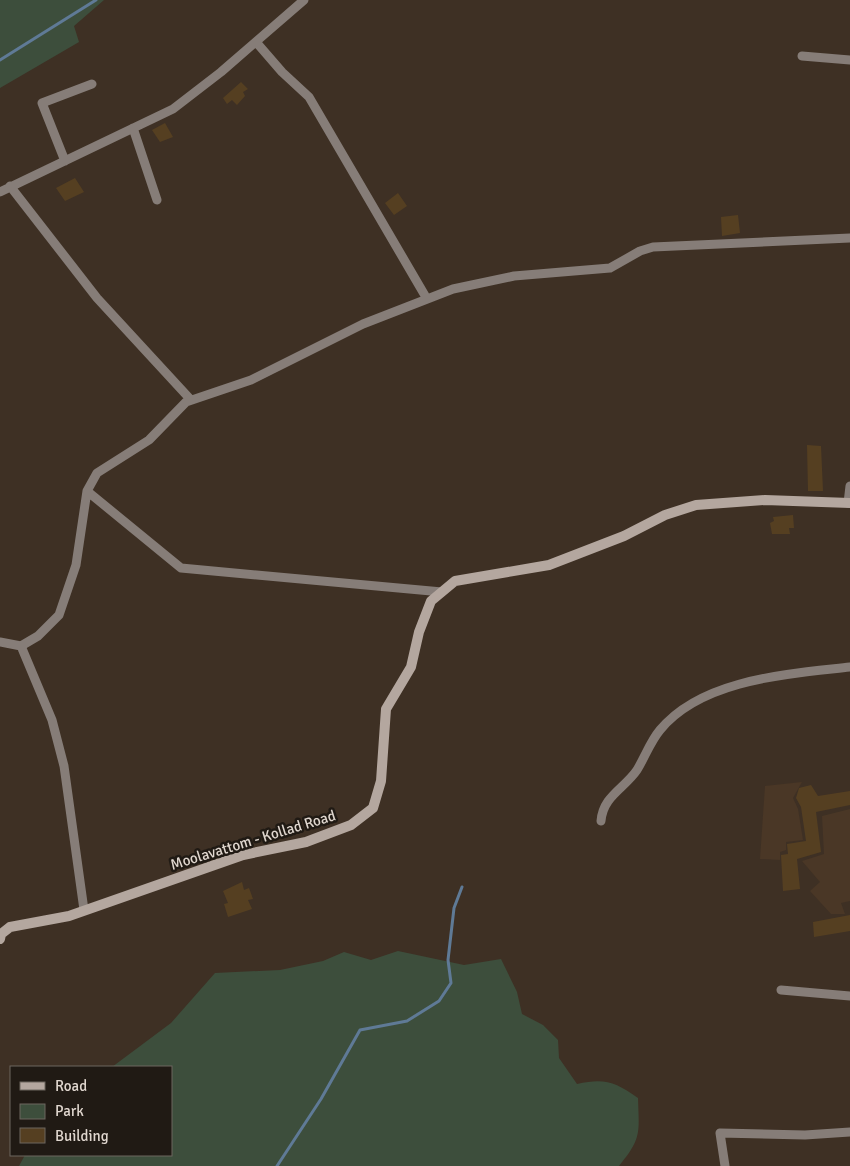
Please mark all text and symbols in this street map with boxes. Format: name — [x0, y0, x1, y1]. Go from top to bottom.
street label: Moolavattom - Kollad Road — [168, 806, 338, 874]
legend — [10, 1066, 172, 1156]
text: Road — [55, 1077, 87, 1095]
text: Park — [55, 1102, 84, 1120]
text: Building — [55, 1127, 109, 1145]

